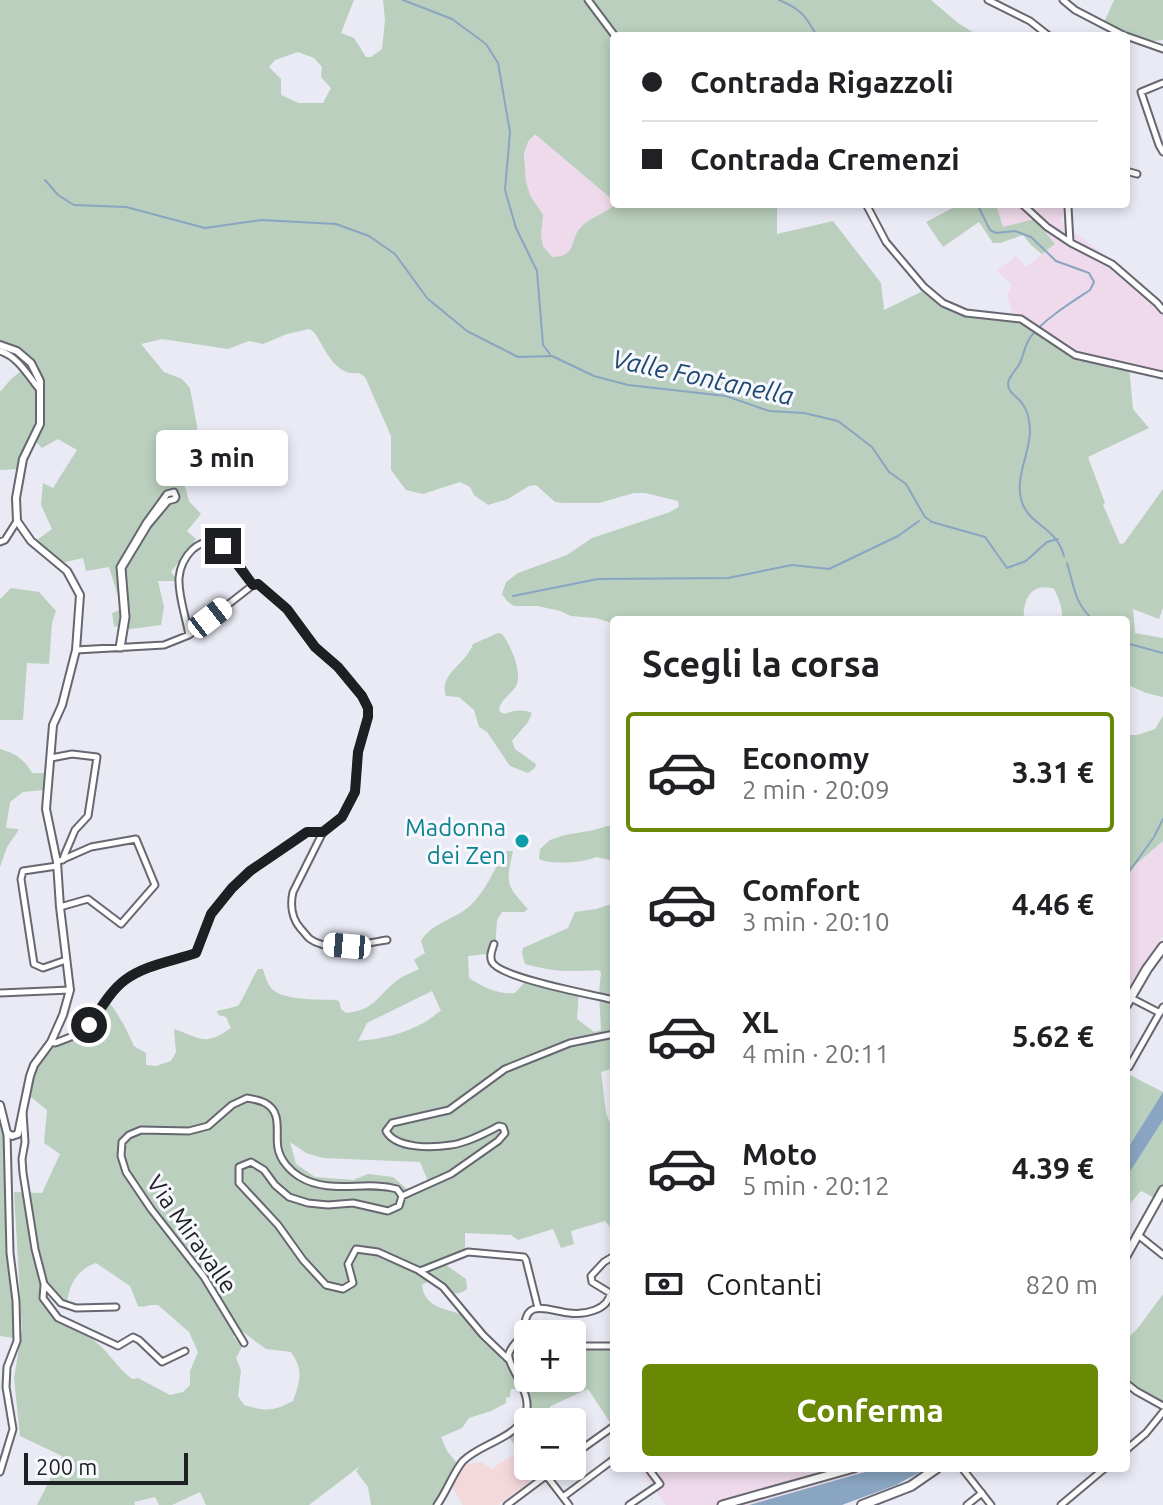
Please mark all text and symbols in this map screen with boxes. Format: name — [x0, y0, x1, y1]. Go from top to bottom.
text: Contrada Rigazzoli — [690, 65, 954, 99]
text: Contrada Cremenzi — [690, 142, 959, 176]
water label: Valle Fontanella — [610, 344, 796, 410]
callout: 3 min — [157, 430, 289, 486]
text: 3 min — [189, 443, 255, 472]
route end — [205, 528, 241, 564]
car — [184, 594, 236, 642]
text: Scegli la corsa — [642, 643, 880, 684]
icon: car — [646, 736, 718, 808]
text: Economy — [742, 741, 869, 775]
text: 3.31 € — [1012, 755, 1094, 789]
text: 2 min · 20:09 — [742, 775, 890, 804]
place label: Madonna dei Zen — [405, 814, 506, 869]
marker: Madonna dei Zen — [513, 832, 531, 850]
icon: car — [646, 868, 718, 940]
text: Comfort — [742, 873, 860, 907]
text: 4.46 € — [1012, 887, 1094, 921]
text: 3 min · 20:10 — [742, 907, 890, 936]
car — [322, 932, 372, 960]
icon: car — [646, 1000, 718, 1072]
text: XL — [742, 1005, 778, 1039]
route start — [71, 1007, 107, 1043]
text: 5.62 € — [1012, 1019, 1094, 1053]
text: 4 min · 20:11 — [742, 1039, 890, 1068]
icon: car — [646, 1132, 718, 1204]
text: Moto — [742, 1137, 817, 1171]
text: 4.39 € — [1012, 1151, 1094, 1185]
street label: Via Miravalle — [141, 1170, 243, 1298]
text: 5 min · 20:12 — [742, 1171, 890, 1200]
icon: cash — [642, 1262, 686, 1306]
text: Contanti — [706, 1267, 822, 1301]
text: 820 m — [1026, 1270, 1098, 1299]
map controls — [514, 1320, 586, 1480]
button: + — [514, 1320, 586, 1392]
button: Conferma — [642, 1364, 1098, 1456]
button: − — [514, 1408, 586, 1480]
scale bar — [24, 1449, 188, 1485]
text: 200 m — [36, 1454, 97, 1479]

